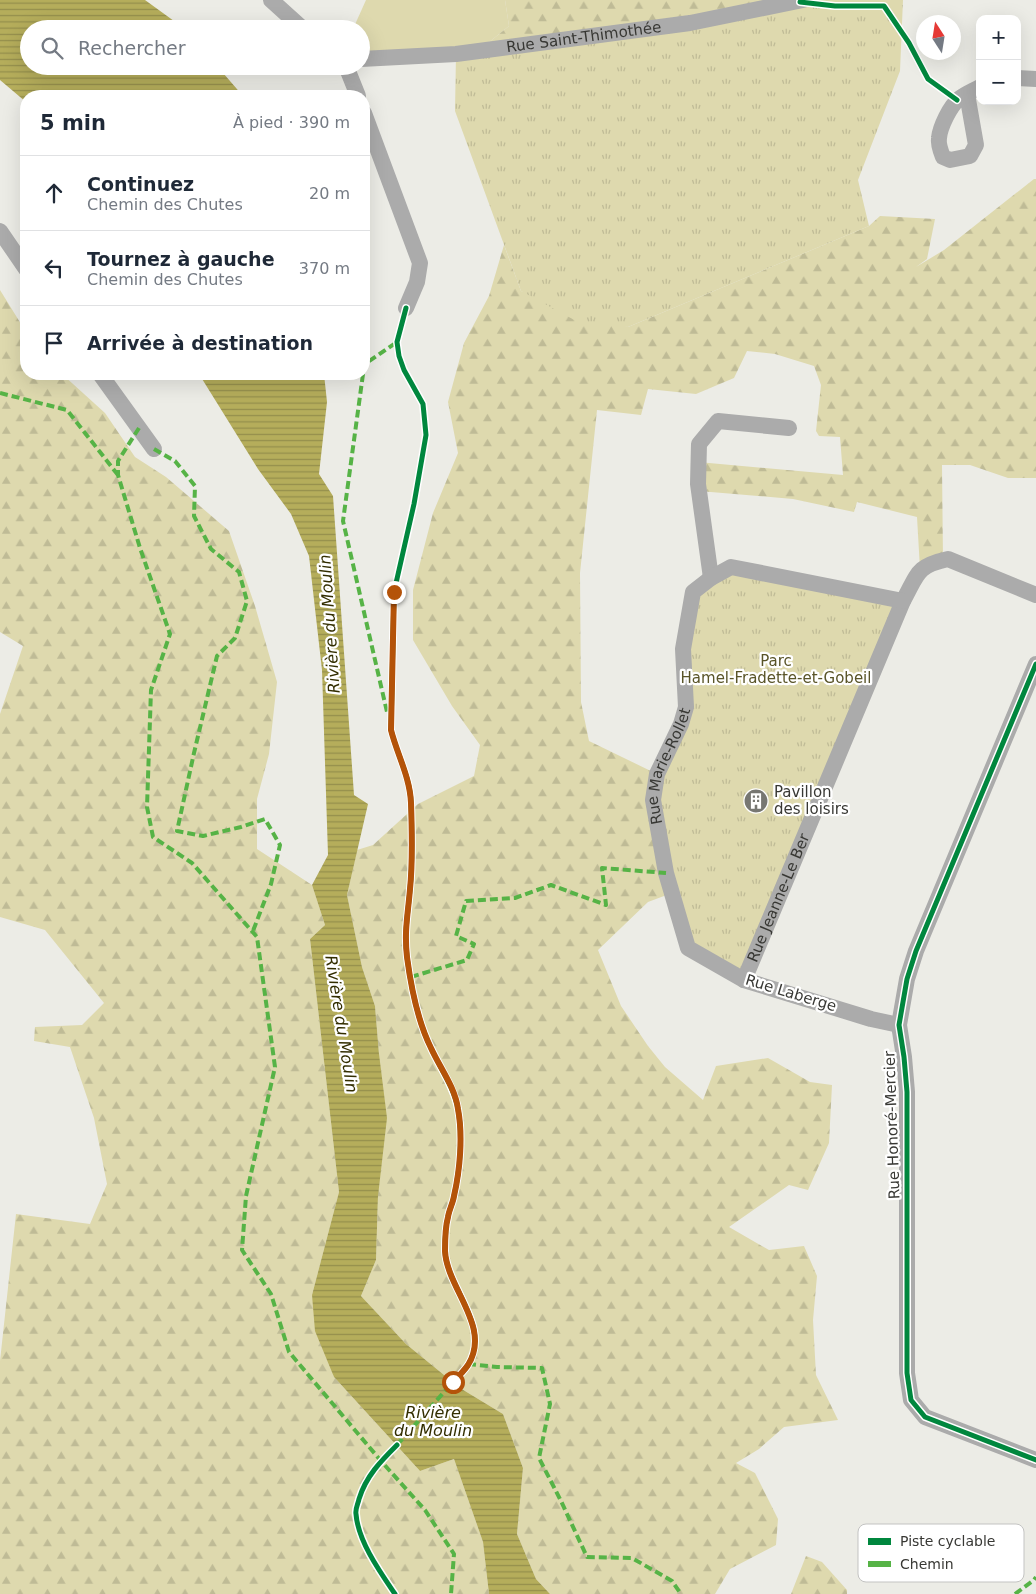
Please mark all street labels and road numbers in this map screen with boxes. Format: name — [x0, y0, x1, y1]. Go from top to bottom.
street label: Rue Saint-Thimothée — [505, 18, 662, 56]
street label: Rue Marie-Rollet — [643, 706, 694, 826]
street label: Rue Jeanne-Le Ber — [744, 830, 814, 965]
street label: Rue Laberge — [743, 971, 839, 1015]
street label: Rue Honoré-Mercier — [880, 1050, 904, 1200]

